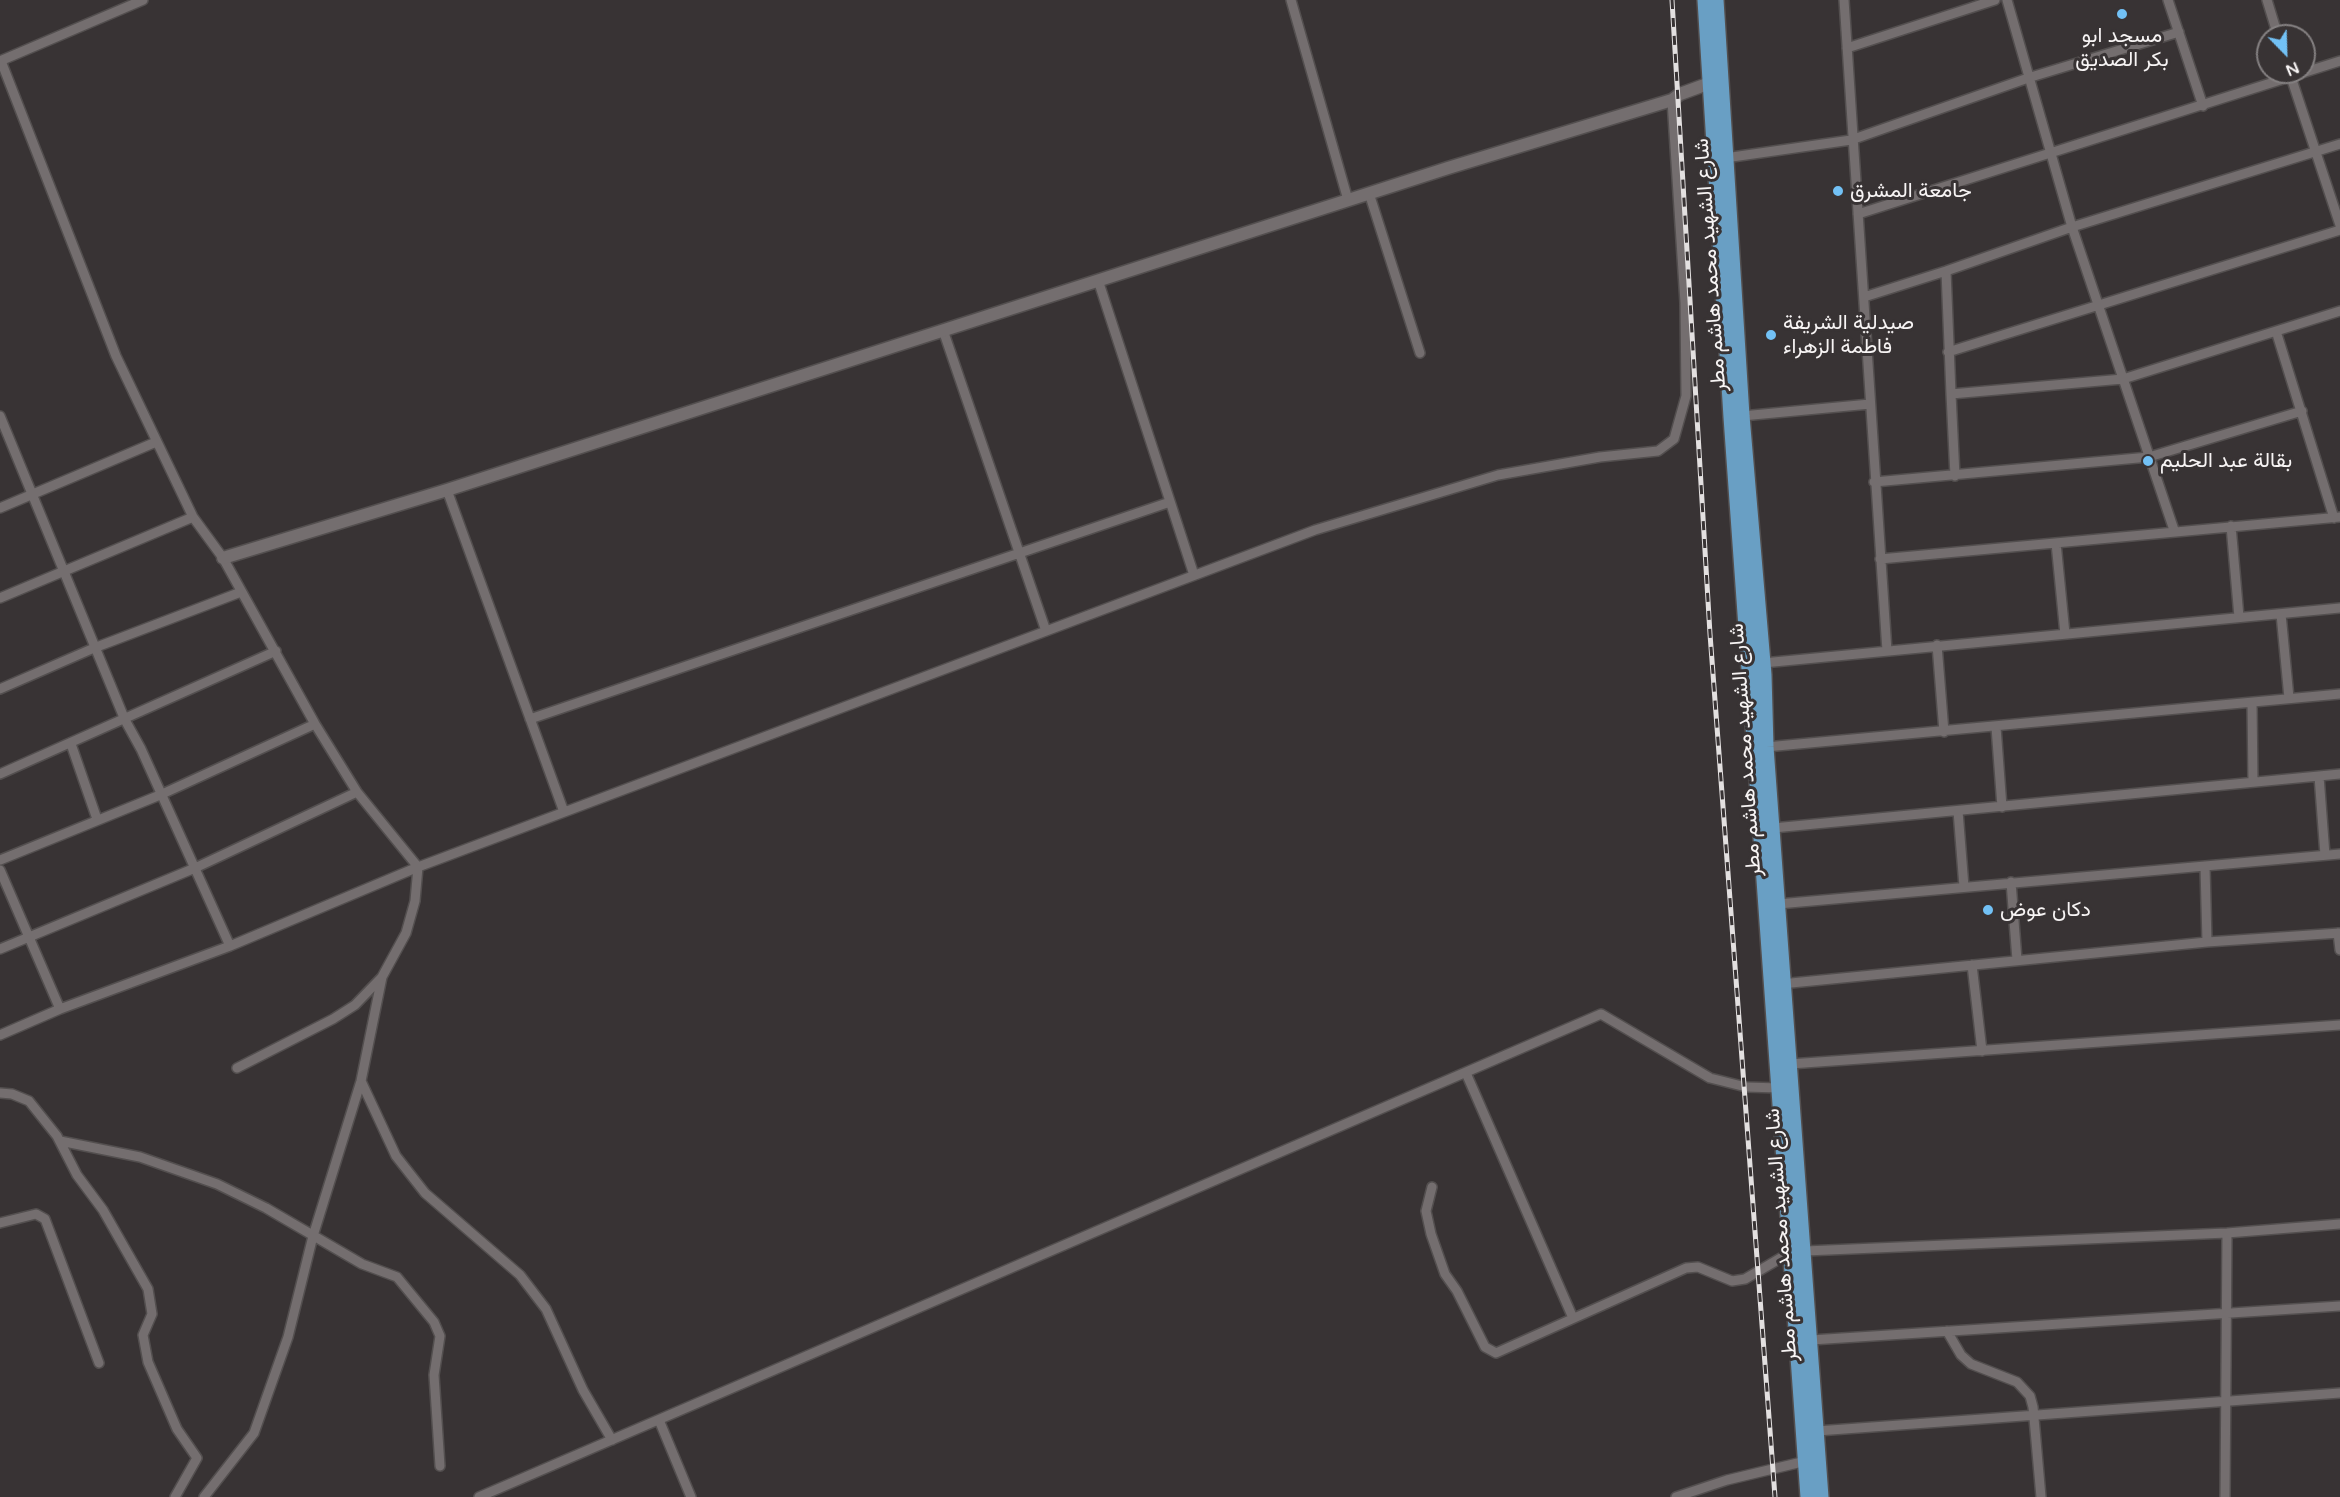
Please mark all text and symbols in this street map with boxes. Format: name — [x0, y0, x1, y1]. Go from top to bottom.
marker: مسجد ابو بكر الصديق — [2115, 7, 2129, 21]
place label: مسجد ابو بكر الصديق — [2075, 23, 2169, 73]
north arrow — [2256, 24, 2316, 84]
text: N — [2282, 57, 2302, 80]
street label: شارع الشهيد محمد هاشم مطر — [1690, 137, 1732, 393]
place label: جامعة المشرق — [1850, 178, 1972, 204]
marker: جامعة المشرق — [1831, 184, 1845, 198]
place label: صيدلية الشريفة فاطمة الزهراء — [1783, 310, 1914, 360]
marker: صيدلية الشريفة فاطمة الزهراء — [1764, 328, 1778, 342]
place label: بقالة عبد الحليم — [2160, 448, 2292, 474]
marker: بقالة عبد الحليم — [2141, 454, 2155, 468]
street label: شارع الشهيد محمد هاشم مطر — [1725, 622, 1767, 878]
place label: دكان عوض — [2000, 897, 2091, 923]
marker: دكان عوض — [1981, 903, 1995, 917]
street label: شارع الشهيد محمد هاشم مطر — [1761, 1107, 1803, 1363]

